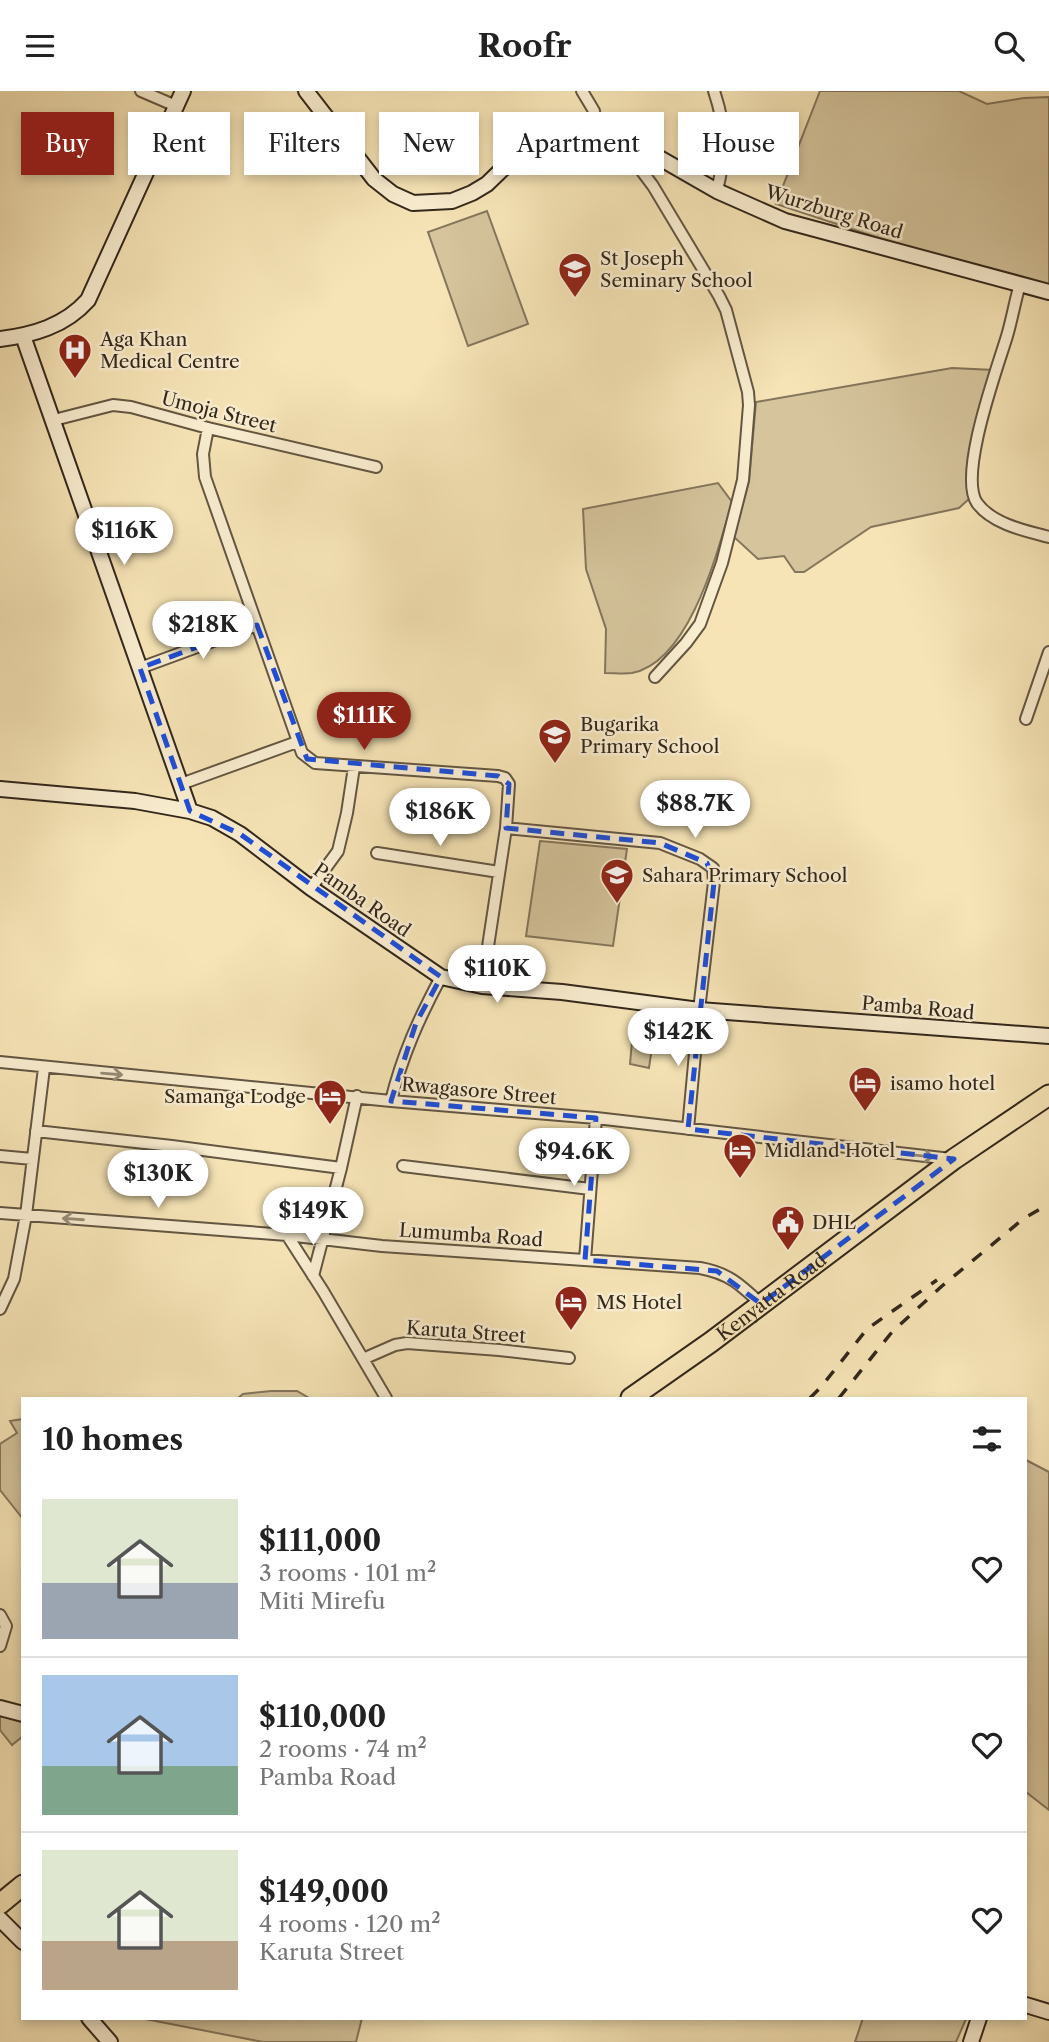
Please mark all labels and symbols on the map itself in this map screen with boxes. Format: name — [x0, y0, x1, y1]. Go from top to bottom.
street label: Wurzburg Road — [762, 180, 906, 244]
place label: St Joseph Seminary School — [600, 247, 753, 292]
school or university icon: St Joseph Seminary School — [556, 250, 594, 299]
place label: Aga Khan Medical Centre — [99, 328, 240, 373]
hospital icon: Aga Khan Medical Centre — [56, 331, 94, 380]
street label: Umoja Street — [159, 387, 279, 437]
pin: $116K — [75, 507, 173, 567]
pin: $218K — [154, 601, 252, 661]
pin: $111K — [315, 693, 413, 752]
place label: Bugarika Primary School — [580, 713, 720, 758]
school or university icon: Bugarika Primary School — [536, 716, 574, 765]
pin: $88.7K — [638, 781, 752, 840]
pin: $186K — [391, 789, 489, 848]
school or university icon: Sahara Primary School — [598, 856, 636, 905]
street label: Pamba Road — [309, 858, 415, 942]
place label: Sahara Primary School — [642, 864, 848, 887]
pin: $110K — [448, 946, 546, 1005]
street label: Pamba Road — [861, 992, 976, 1024]
pin: $142K — [629, 1009, 727, 1068]
hotel icon: isamo hotel — [846, 1064, 884, 1113]
one-way arrow — [100, 1068, 123, 1081]
place label: isamo hotel — [890, 1072, 995, 1095]
street label: Rwagasore Street — [400, 1073, 558, 1109]
hotel icon: Samanga Lodge — [311, 1077, 349, 1126]
place label: Samanga Lodge — [164, 1085, 306, 1108]
pin: $94.6K — [517, 1129, 631, 1188]
hotel icon: Midland Hotel — [721, 1131, 759, 1180]
place label: Midland Hotel — [764, 1139, 896, 1162]
one-way arrow — [912, 1150, 934, 1163]
pin: $130K — [109, 1151, 207, 1210]
pin: $149K — [264, 1187, 362, 1247]
public building icon: DHL — [769, 1203, 807, 1252]
place label: DHL — [812, 1211, 856, 1234]
one-way arrow — [62, 1212, 84, 1225]
street label: Lumumba Road — [398, 1218, 544, 1252]
street label: Kenyatta Road — [712, 1248, 831, 1346]
hotel icon: MS Hotel — [552, 1283, 590, 1332]
place label: MS Hotel — [596, 1291, 682, 1314]
street label: Karuta Street — [405, 1316, 527, 1348]

